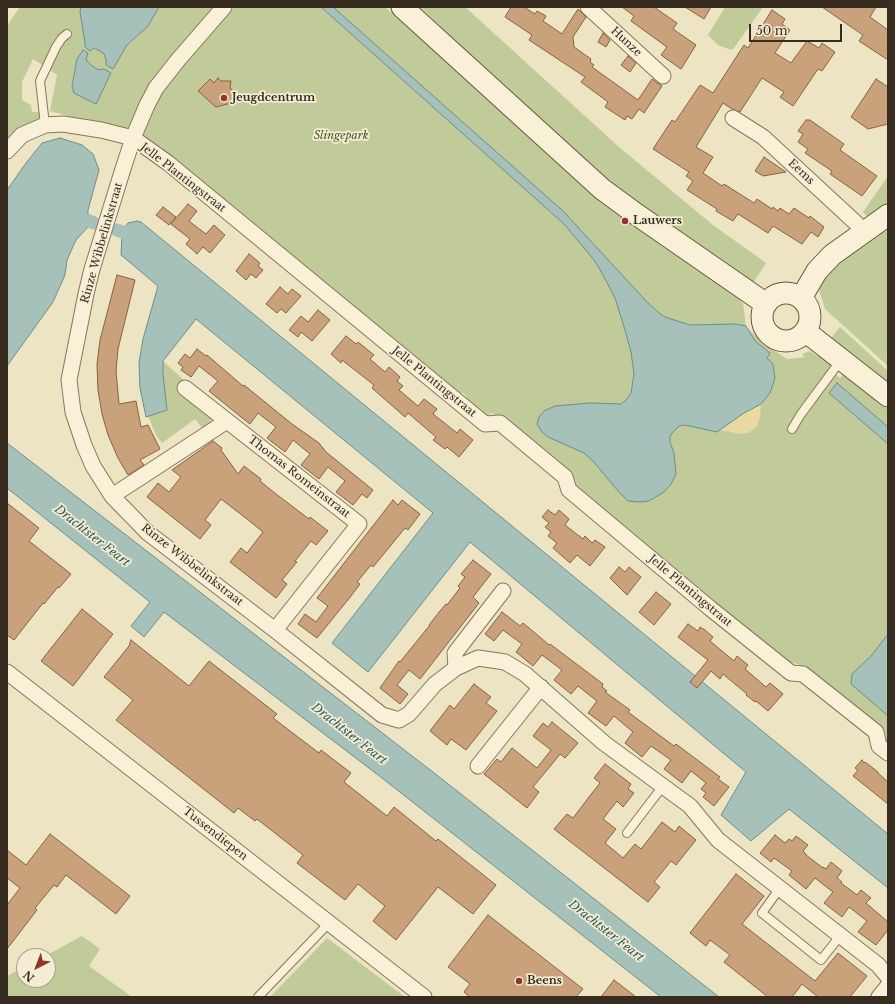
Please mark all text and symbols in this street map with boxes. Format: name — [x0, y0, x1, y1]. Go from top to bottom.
scale bar — [751, 16, 844, 42]
text: 50 m — [756, 23, 788, 38]
street label: Hunze — [608, 24, 644, 60]
place label: Jeugdcentrum — [232, 91, 315, 105]
marker: Jeugdcentrum — [219, 93, 229, 103]
park label: Slingepark — [314, 129, 368, 143]
street label: Jelle Plantingstraat — [138, 141, 228, 215]
street label: Eems — [785, 157, 817, 187]
street label: Rinze Wibbelinkstraat — [78, 181, 126, 305]
place label: Lauwers — [633, 214, 682, 228]
marker: Lauwers — [620, 216, 630, 226]
street label: Jelle Plantingstraat — [389, 344, 479, 420]
street label: Thomas Romeinstraat — [245, 433, 353, 521]
water label: Drachtster Feart — [51, 502, 133, 570]
street label: Rinze Wibbelinkstraat — [139, 521, 245, 609]
street label: Jelle Plantingstraat — [646, 552, 734, 630]
water label: Drachtster Feart — [308, 700, 390, 768]
street label: Tussendiepen — [180, 805, 250, 863]
water label: Drachtster Feart — [565, 897, 647, 965]
north arrow — [16, 948, 56, 988]
text: N — [20, 968, 37, 985]
place label: Beens — [527, 974, 562, 988]
marker: Beens — [514, 976, 524, 986]

